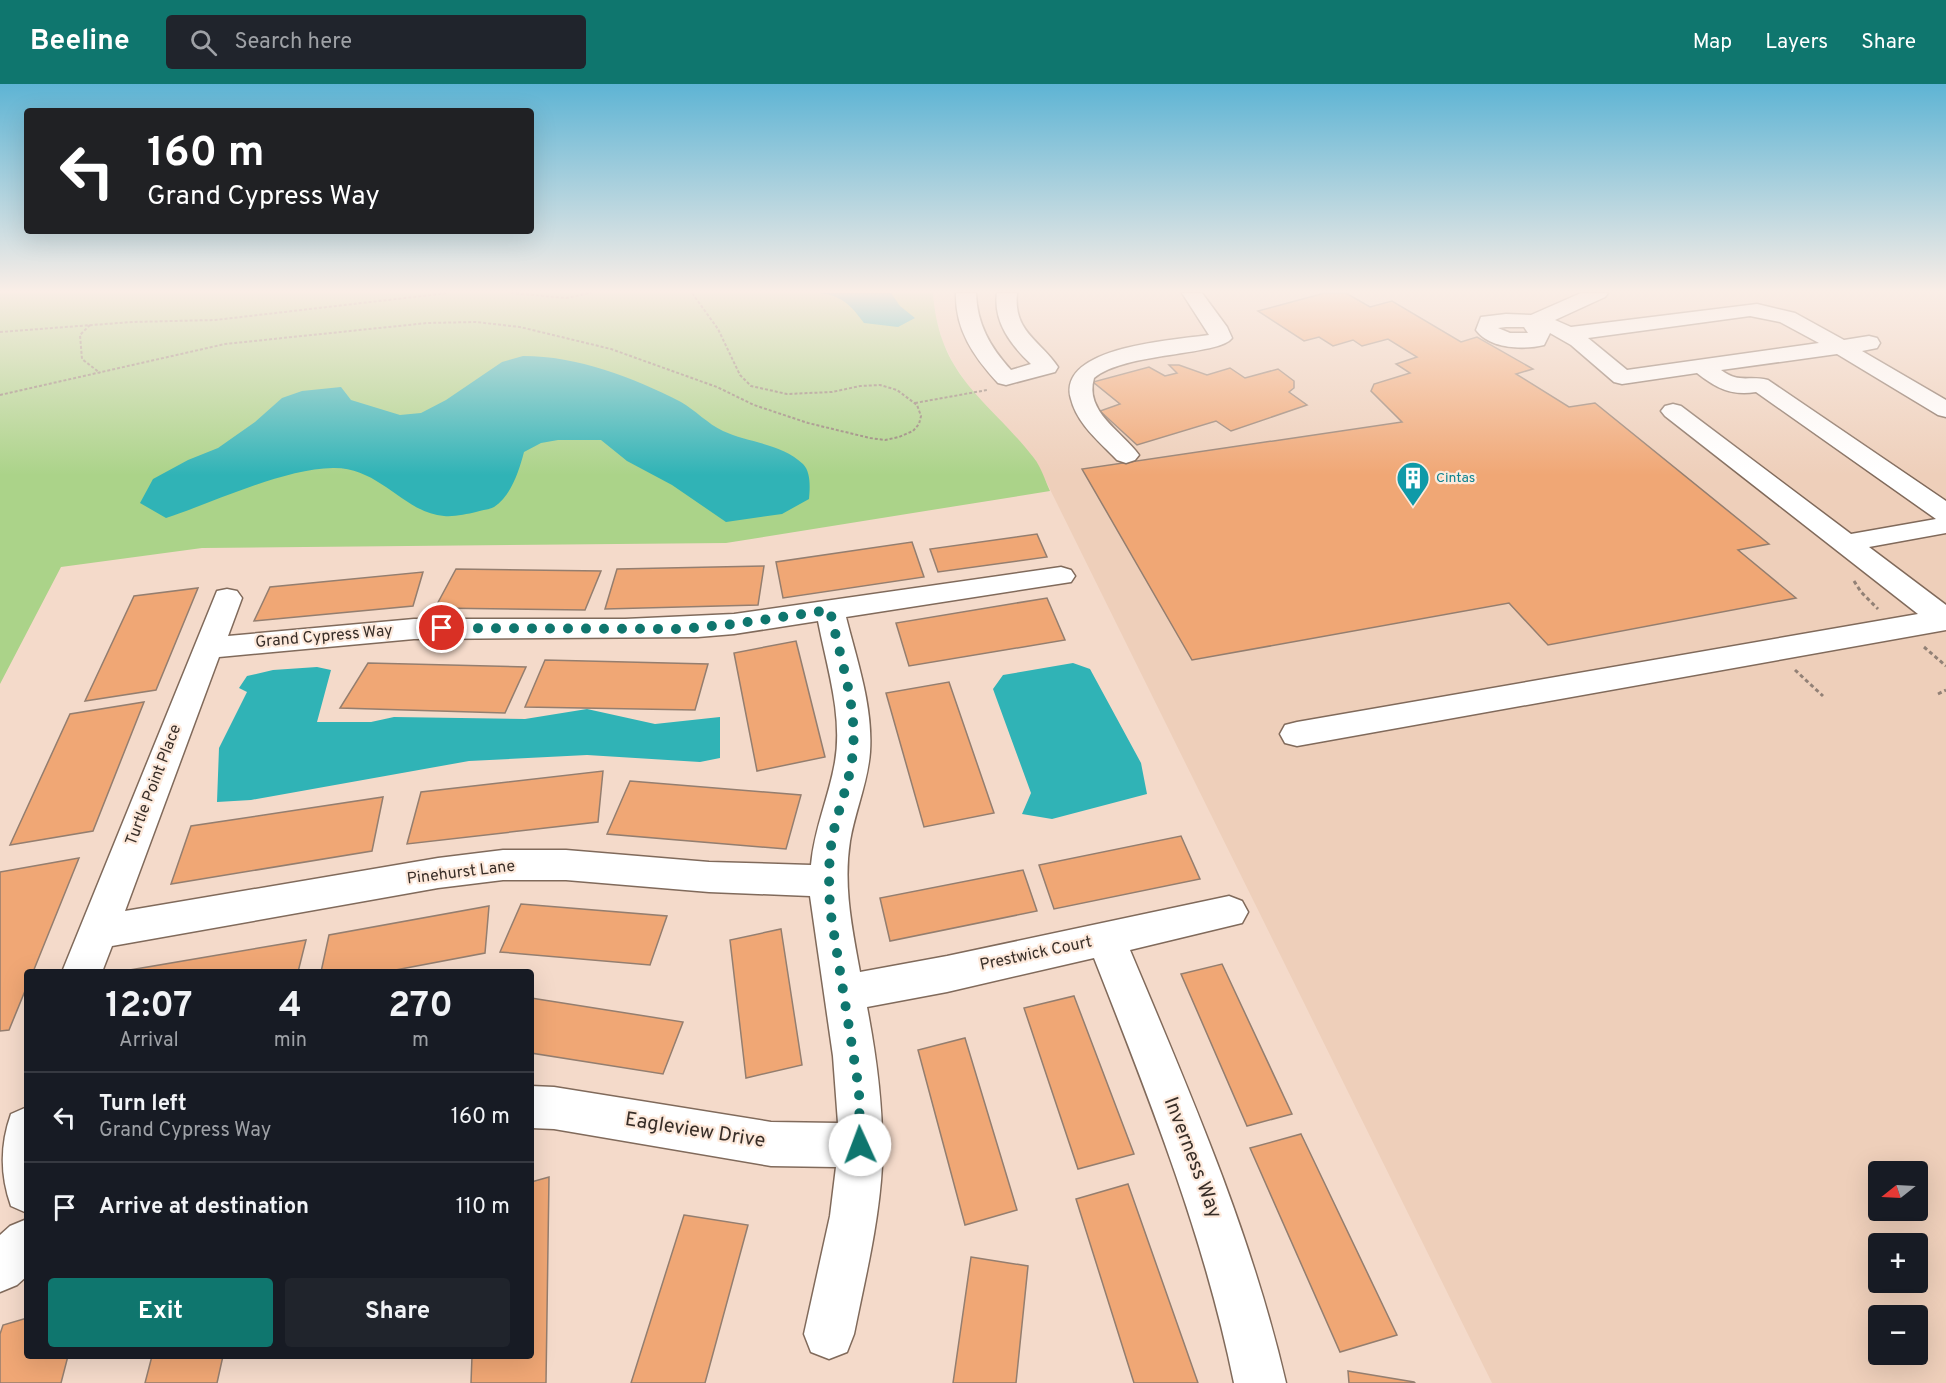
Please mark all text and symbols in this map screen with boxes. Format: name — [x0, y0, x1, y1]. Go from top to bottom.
search box — [166, 15, 586, 69]
text: Beeline — [30, 24, 130, 60]
icon: search — [187, 26, 220, 59]
text: Search here — [235, 29, 352, 56]
text: Map — [1693, 29, 1732, 56]
text: Layers — [1765, 29, 1828, 56]
text: Share — [1861, 29, 1916, 56]
text: 160 m — [147, 128, 265, 181]
icon: left — [48, 132, 126, 210]
text: Grand Cypress Way — [147, 180, 380, 214]
building icon: Cintas — [1395, 460, 1431, 507]
place label: Cintas — [1436, 470, 1475, 487]
pin — [416, 602, 467, 653]
icon: arrive — [425, 611, 458, 644]
street label: Grand Cypress Way — [254, 621, 394, 653]
street label: Turtle Point Place — [122, 722, 186, 848]
street label: Pinehurst Lane — [406, 856, 516, 890]
street label: Prestwick Court — [978, 932, 1094, 976]
text: 12:07 — [105, 984, 193, 1030]
text: 4 — [279, 984, 302, 1030]
text: 270 — [388, 984, 453, 1030]
text: Arrival — [119, 1028, 179, 1054]
text: min — [274, 1028, 307, 1054]
text: m — [412, 1028, 429, 1054]
text: Turn left — [99, 1091, 187, 1118]
street label: Inverness Way — [1157, 1094, 1227, 1222]
icon: left — [48, 1101, 81, 1134]
text: 160 m — [451, 1104, 510, 1131]
street label: Eagleview Drive — [623, 1107, 767, 1155]
position arrow — [828, 1113, 892, 1177]
text: Grand Cypress Way — [99, 1118, 271, 1144]
north arrow — [1868, 1161, 1928, 1221]
map controls — [1868, 1161, 1928, 1365]
icon: arrive — [48, 1191, 81, 1224]
text: Arrive at destination — [99, 1194, 309, 1221]
text: 110 m — [456, 1194, 510, 1221]
button: + — [1868, 1233, 1928, 1293]
button: Exit — [48, 1278, 273, 1347]
button: Share — [285, 1278, 510, 1347]
button: − — [1868, 1305, 1928, 1365]

